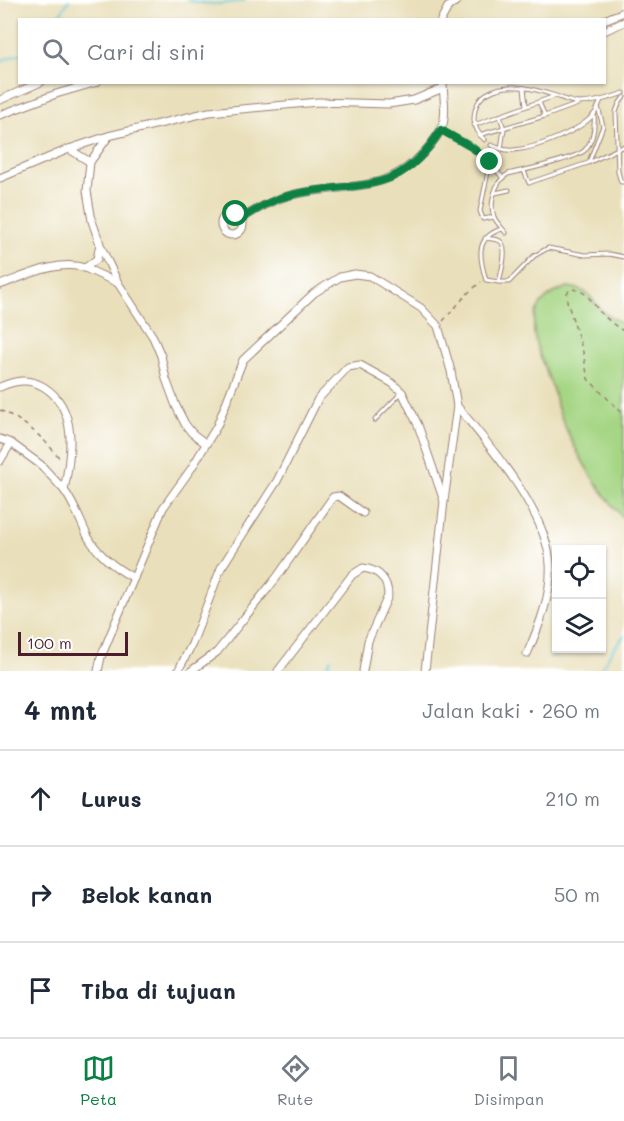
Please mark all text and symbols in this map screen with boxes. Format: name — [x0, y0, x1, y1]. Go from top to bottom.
search box — [18, 18, 606, 84]
icon: search — [39, 35, 72, 68]
text: Cari di sini — [87, 37, 205, 66]
route end — [476, 148, 502, 174]
route start — [222, 200, 248, 226]
map controls — [552, 545, 606, 653]
button: locate — [552, 545, 606, 599]
button: layers — [552, 599, 606, 653]
scale bar — [18, 629, 128, 656]
text: 100 m — [27, 632, 72, 653]
text: 4 mnt — [24, 693, 97, 727]
text: Jalan kaki · 260 m — [422, 697, 600, 723]
icon: ahead — [24, 782, 57, 815]
text: Lurus — [81, 784, 142, 813]
text: 210 m — [545, 785, 600, 811]
icon: right — [24, 878, 57, 911]
text: Belok kanan — [81, 880, 212, 909]
text: 50 m — [554, 881, 600, 907]
icon: arrive — [24, 974, 57, 1007]
text: Tiba di tujuan — [81, 976, 236, 1005]
tab: Peta — [80, 1052, 117, 1109]
tab: Rute — [277, 1052, 313, 1109]
tab: Disimpan — [474, 1052, 544, 1109]

